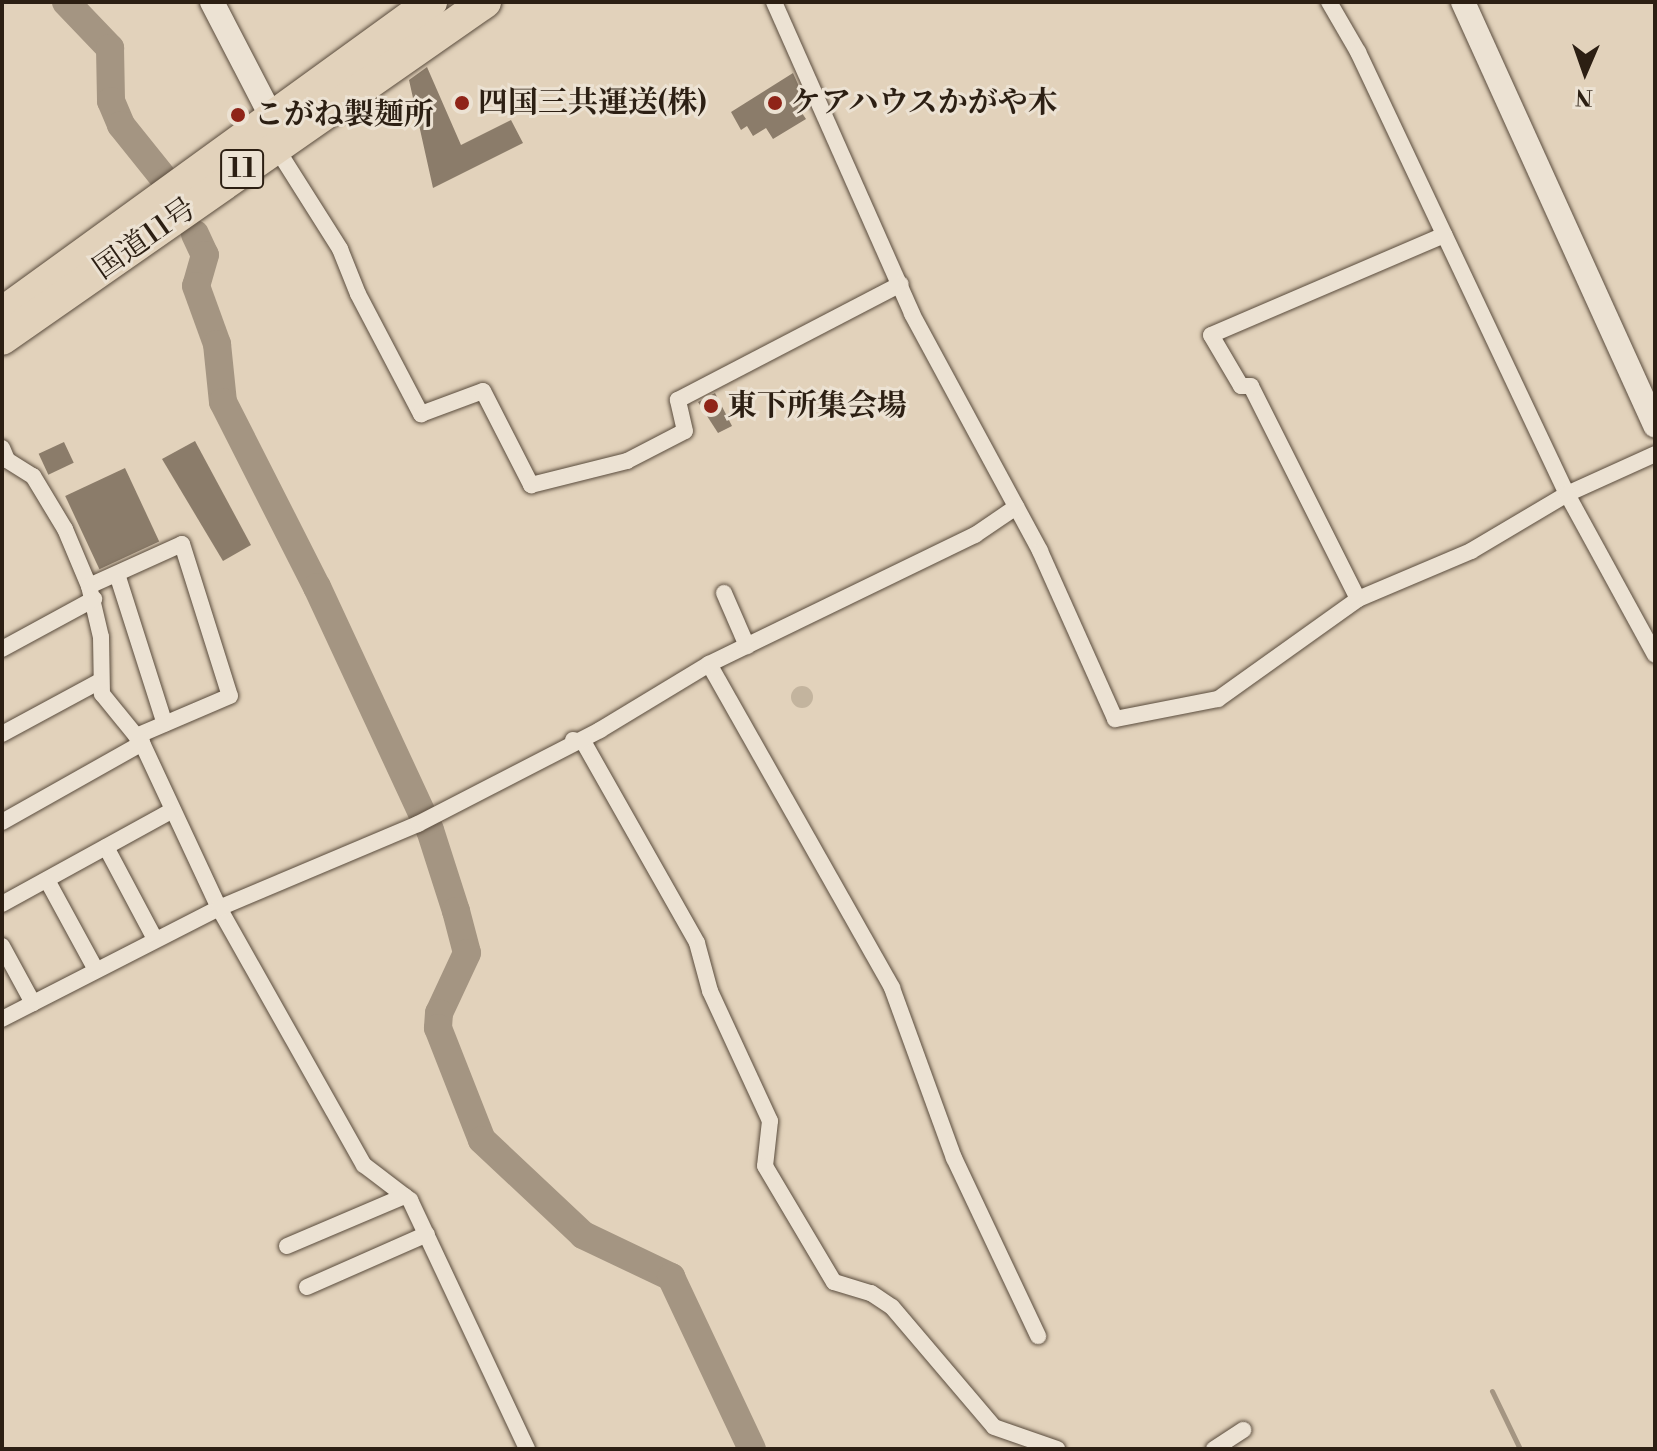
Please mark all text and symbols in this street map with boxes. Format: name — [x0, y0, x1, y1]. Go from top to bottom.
north arrow — [1545, 32, 1625, 112]
text: N — [1575, 83, 1593, 110]
place label: 四国三共運送(株) — [478, 85, 707, 121]
place label: ケアハウスかがや木 — [791, 85, 1061, 121]
marker: 四国三共運送(株) — [453, 94, 471, 112]
marker: ケアハウスかがや木 — [766, 94, 784, 112]
place label: こがね製麺所 — [254, 97, 434, 133]
marker: こがね製麺所 — [229, 106, 247, 124]
road number: 11 — [220, 145, 264, 193]
street label: 国道11号 — [87, 191, 203, 287]
place label: 東下所集会場 — [727, 388, 907, 424]
marker: 東下所集会場 — [702, 397, 720, 415]

